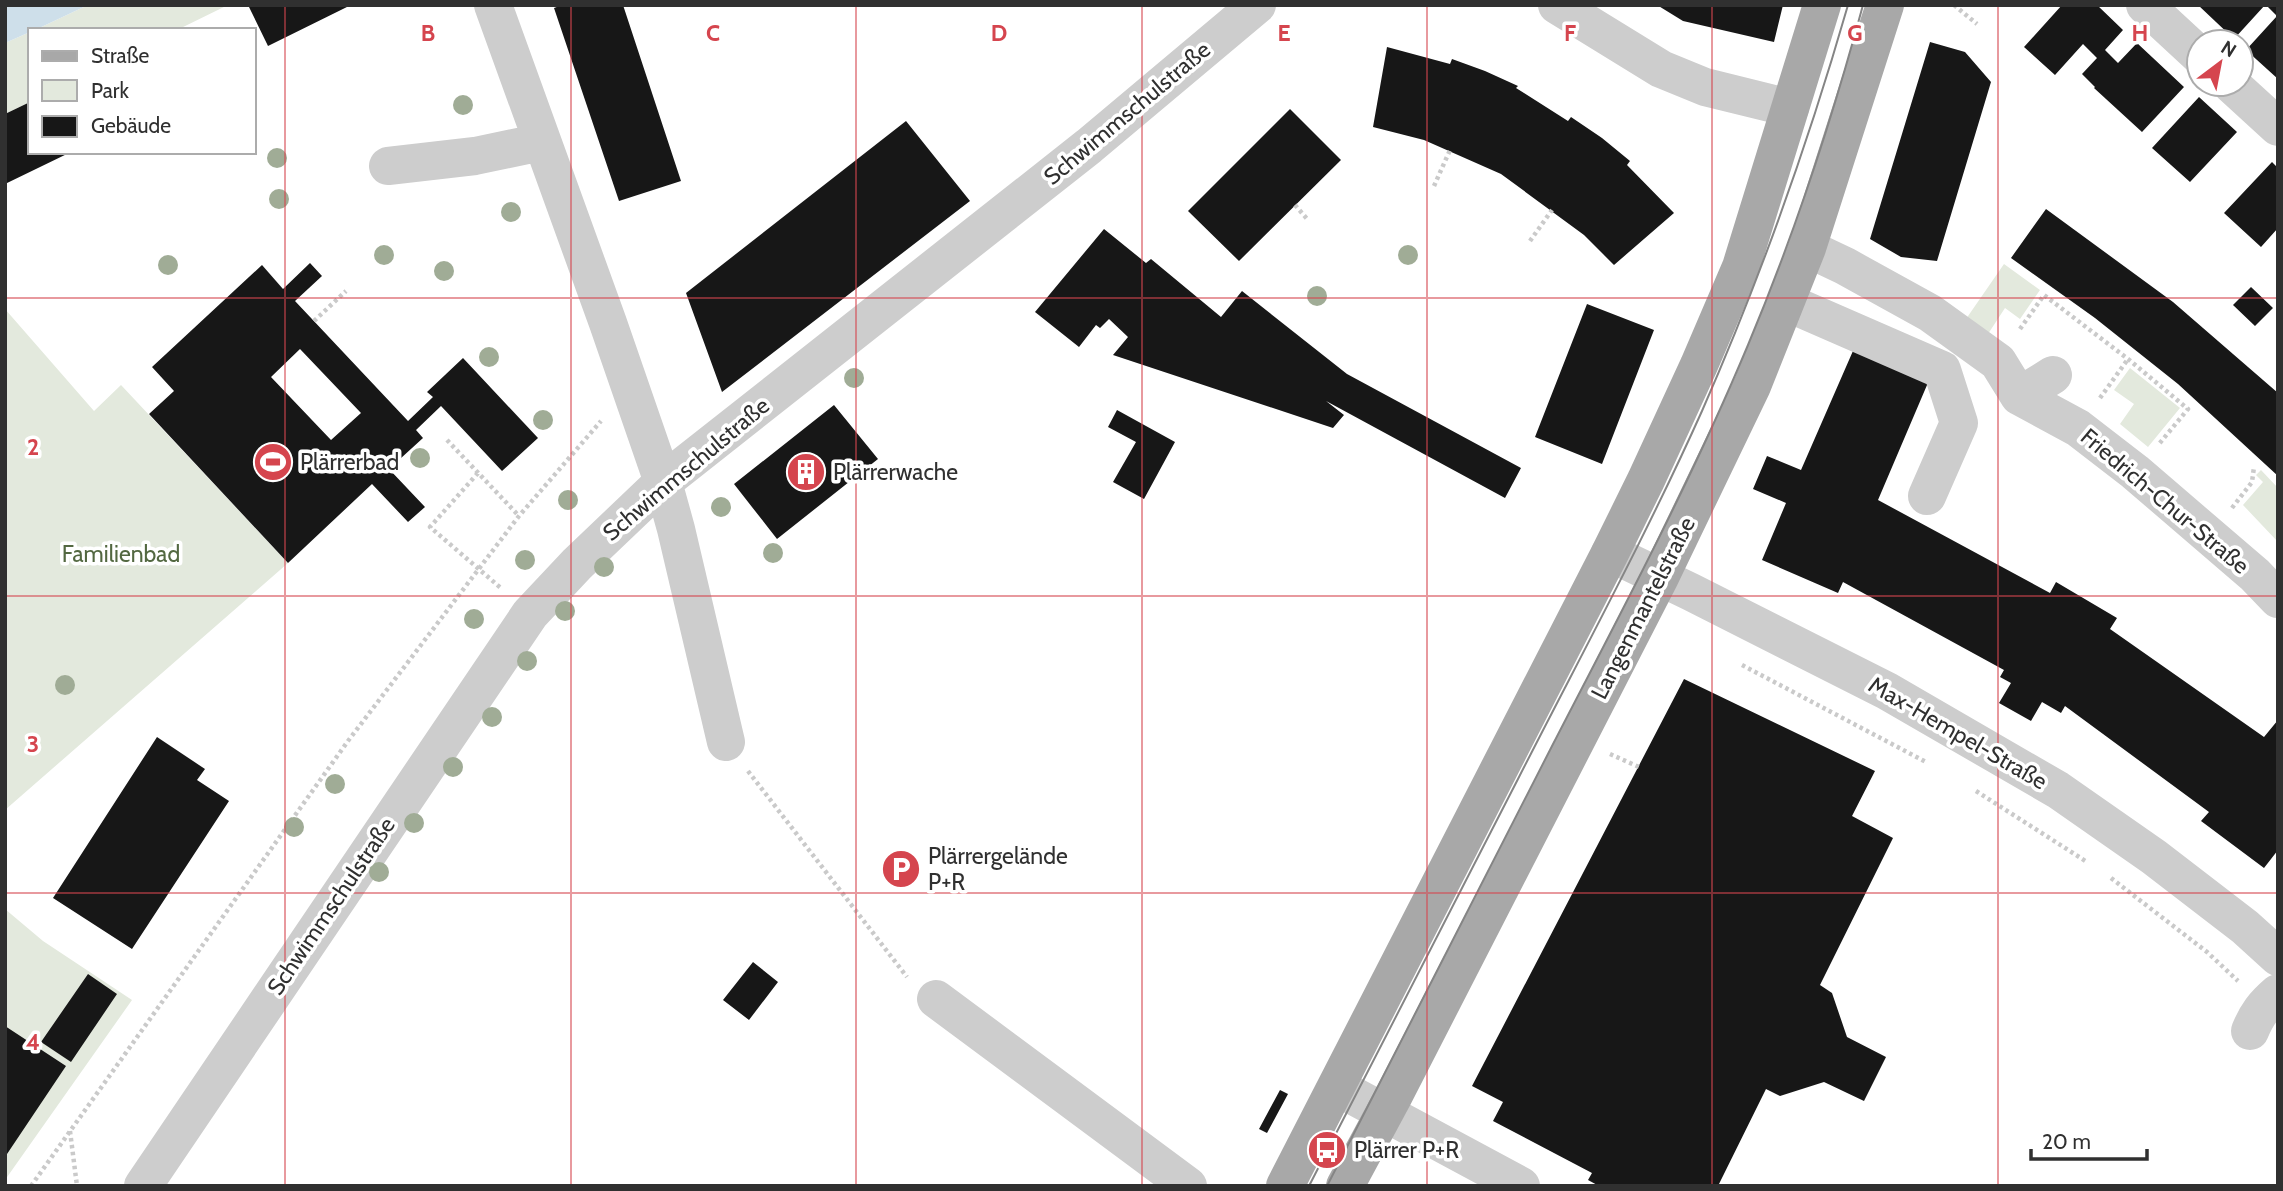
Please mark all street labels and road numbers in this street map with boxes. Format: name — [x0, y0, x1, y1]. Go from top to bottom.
street label: Schwimmschulstraße — [1038, 35, 1216, 191]
street label: Schwimmschulstraße — [597, 391, 775, 547]
street label: Friedrich-Chur-Straße — [2075, 422, 2255, 580]
street label: Langenmantelstraße — [1585, 512, 1701, 704]
street label: Max-Hempel-Straße — [1864, 671, 2052, 796]
street label: Schwimmschulstraße — [261, 812, 401, 1000]

